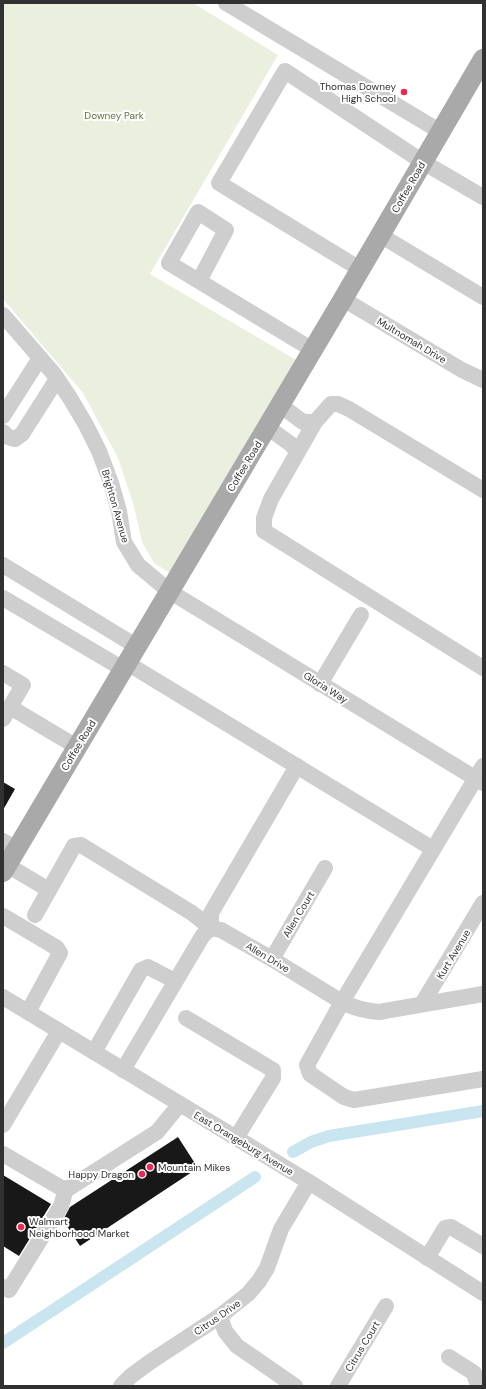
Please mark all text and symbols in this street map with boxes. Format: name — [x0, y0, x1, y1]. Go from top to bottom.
place label: Thomas Downey High School — [320, 80, 396, 105]
marker: Thomas Downey High School — [399, 87, 409, 97]
park label: Downey Park — [84, 109, 144, 122]
street label: Coffee Road — [389, 159, 428, 215]
street label: Multnomah Drive — [375, 315, 449, 366]
street label: Coffee Road — [224, 438, 265, 494]
street label: Brighton Avenue — [99, 468, 132, 545]
street label: Gloria Way — [301, 669, 351, 706]
street label: Coffee Road — [58, 717, 99, 773]
street label: Allen Court — [280, 889, 317, 940]
street label: Kurt Avenue — [434, 927, 473, 981]
street label: Allen Drive — [243, 939, 292, 976]
street label: East Orangeburg Avenue — [192, 1109, 296, 1179]
place label: Mountain Mikes — [158, 1161, 230, 1174]
marker: Mountain Mikes — [145, 1162, 155, 1172]
place label: Happy Dragon — [68, 1168, 134, 1181]
marker: Happy Dragon — [137, 1169, 147, 1179]
place label: Walmart Neighborhood Market — [29, 1215, 129, 1240]
marker: Walmart Neighborhood Market — [16, 1222, 26, 1232]
street label: Citrus Drive — [191, 1296, 244, 1338]
street label: Citrus Court — [342, 1318, 383, 1374]

